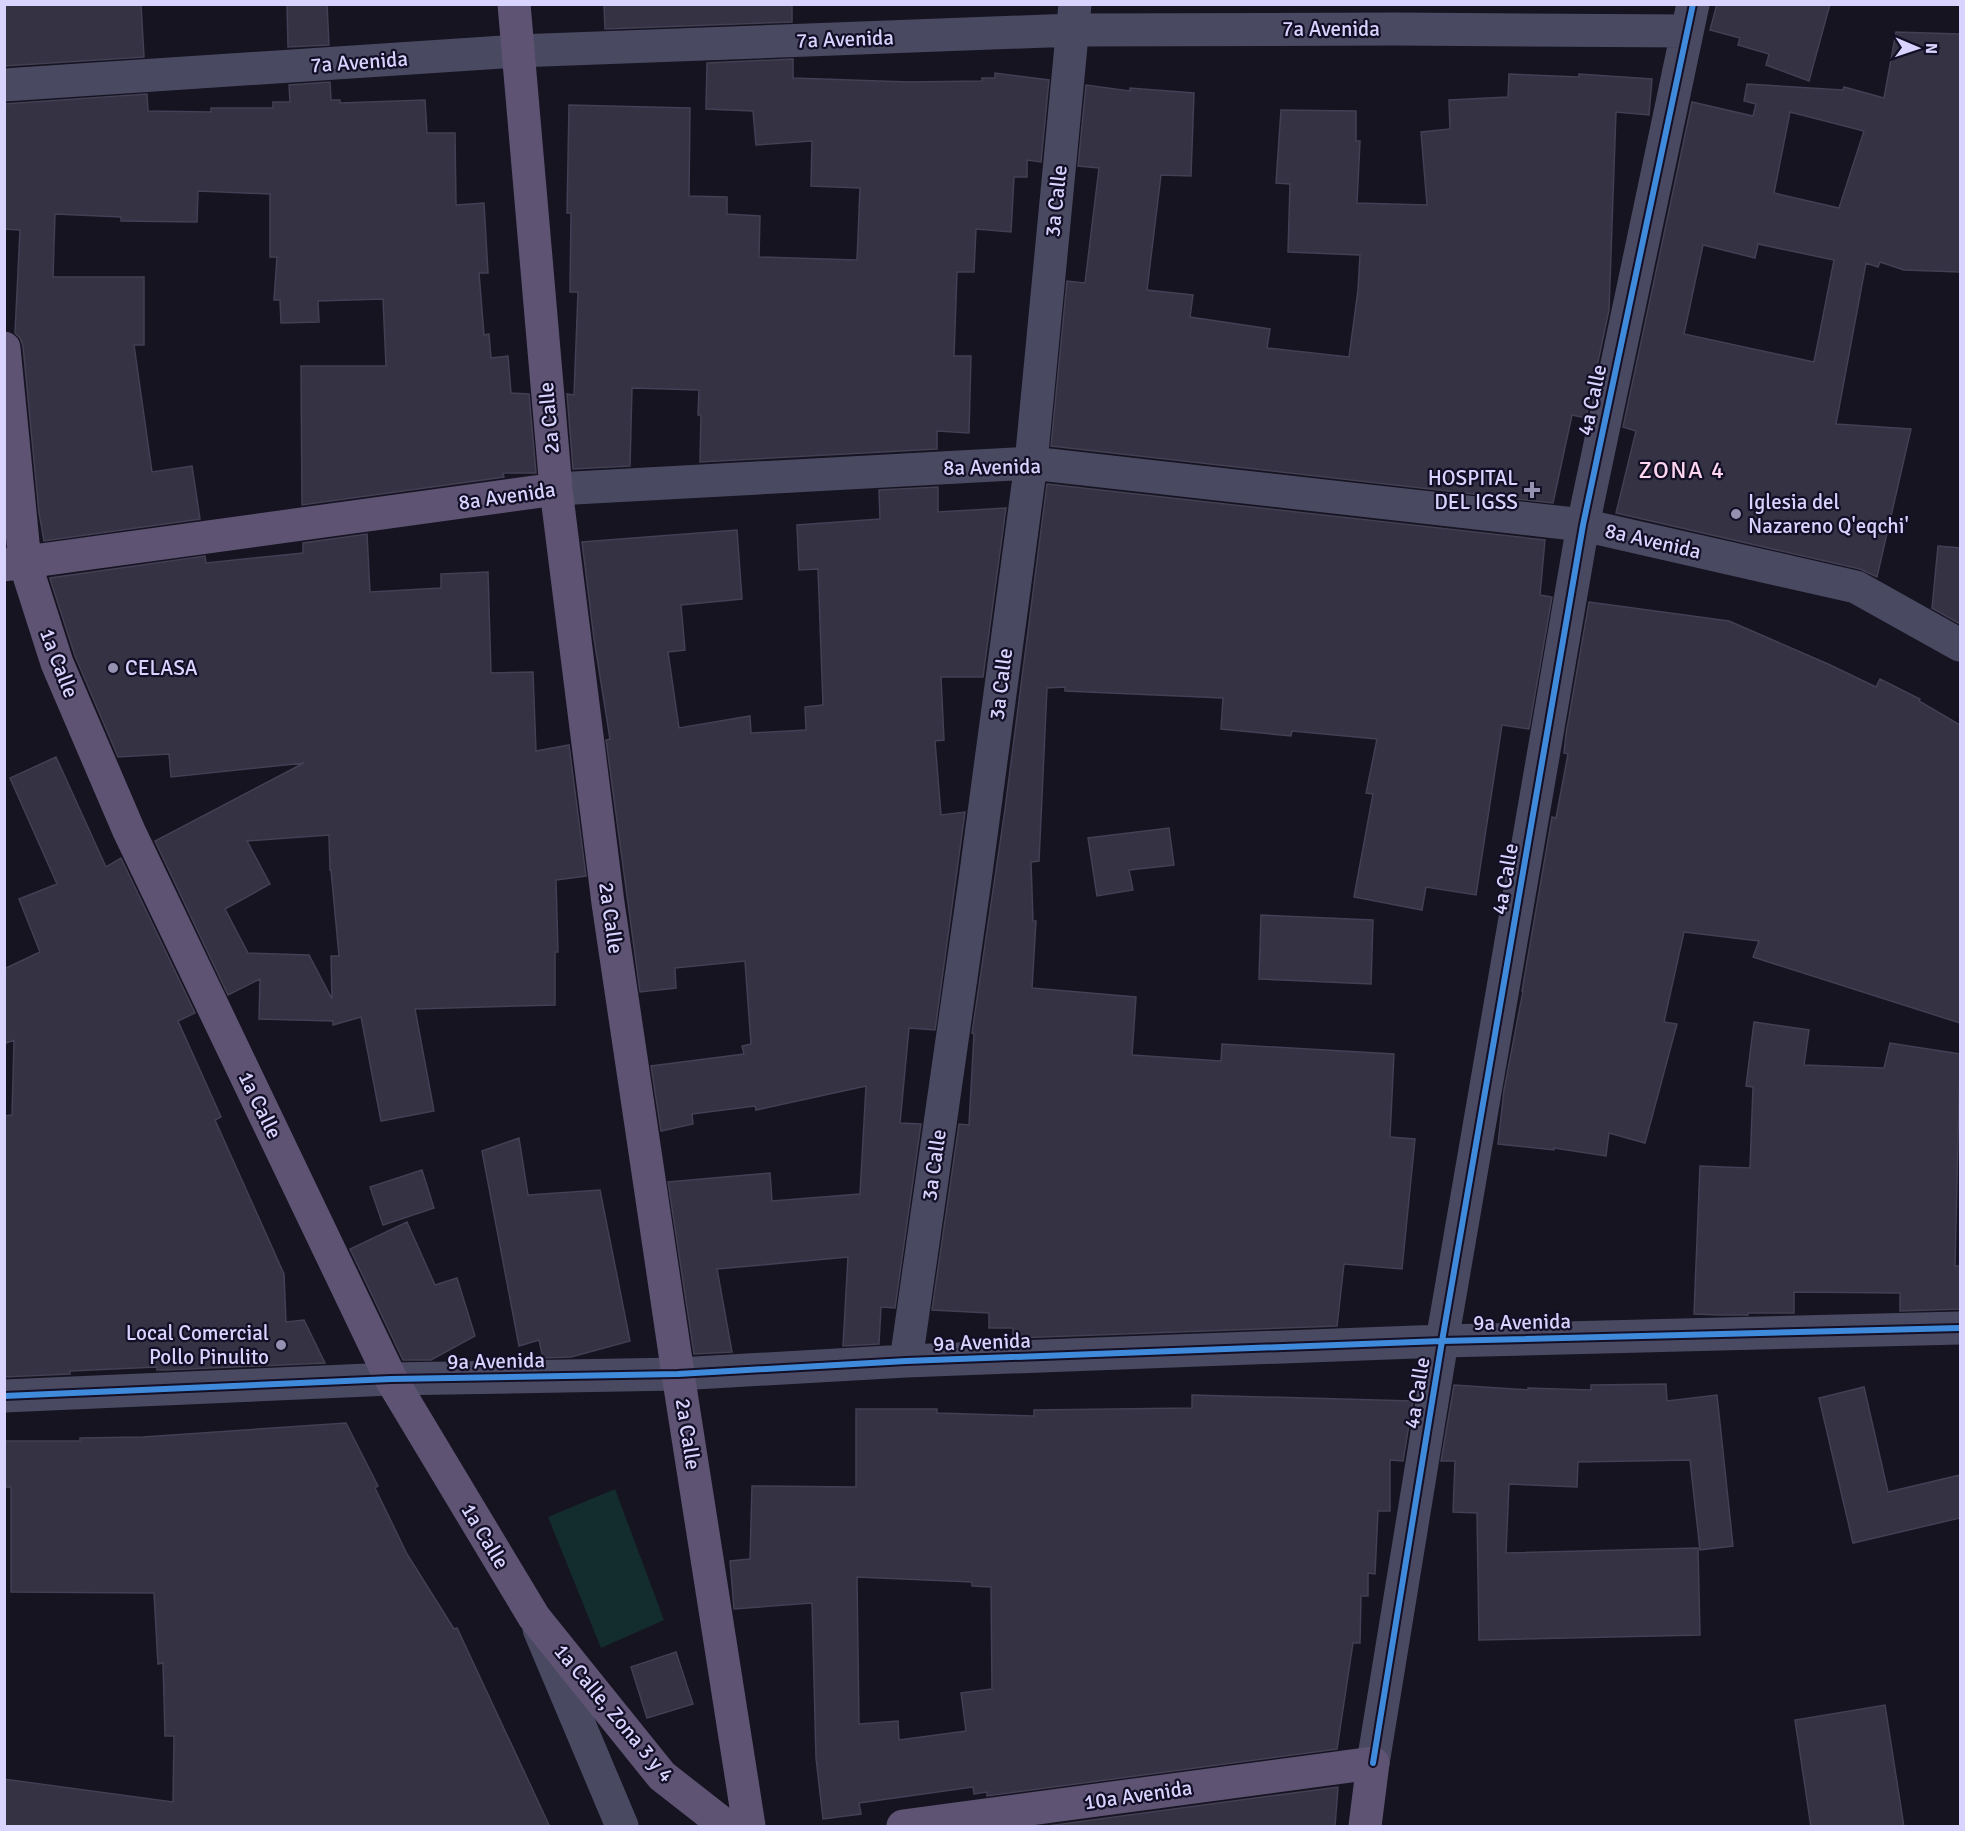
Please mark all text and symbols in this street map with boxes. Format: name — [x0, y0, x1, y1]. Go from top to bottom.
street label: 7a Avenida — [1282, 16, 1380, 42]
north arrow — [1887, 18, 1947, 78]
street label: 7a Avenida — [796, 24, 894, 54]
text: N — [1921, 43, 1941, 54]
street label: 7a Avenida — [309, 46, 409, 78]
street label: 3a Calle — [1039, 164, 1073, 238]
street label: 4a Calle — [1572, 362, 1612, 438]
street label: 2a Calle — [533, 381, 565, 455]
street label: 8a Avenida — [943, 453, 1041, 481]
district label: ZONA 4 — [1639, 455, 1725, 485]
place label: HOSPITAL DEL IGSS — [1428, 465, 1518, 515]
street label: 8a Avenida — [457, 476, 557, 516]
marker: HOSPITAL DEL IGSS — [1523, 481, 1541, 499]
place label: Iglesia del Nazareno Q'eqchi' — [1748, 489, 1909, 539]
marker: Iglesia del Nazareno Q'eqchi' — [1729, 507, 1743, 521]
street label: 8a Avenida — [1602, 517, 1704, 565]
street label: 1a Calle — [34, 625, 84, 701]
street label: 3a Calle — [984, 647, 1018, 721]
place label: CELASA — [125, 655, 198, 681]
marker: CELASA — [106, 661, 120, 675]
street label: 4a Calle — [1486, 841, 1524, 917]
street label: 2a Calle — [593, 880, 629, 956]
street label: 1a Calle — [232, 1067, 288, 1143]
street label: 3a Calle — [916, 1127, 952, 1203]
street label: 9a Avenida — [1473, 1308, 1571, 1336]
place label: Local Comercial Pollo Pinulito — [126, 1320, 269, 1370]
street label: 9a Avenida — [933, 1327, 1031, 1357]
marker: Local Comercial Pollo Pinulito — [274, 1338, 288, 1352]
street label: 9a Avenida — [447, 1347, 545, 1375]
street label: 4a Calle — [1399, 1355, 1435, 1431]
street label: 2a Calle — [670, 1396, 706, 1472]
street label: 1a Calle — [455, 1498, 515, 1574]
street label: 1a Calle, Zona 3 y 4 — [548, 1638, 680, 1788]
street label: 10a Avenida — [1082, 1775, 1194, 1815]

